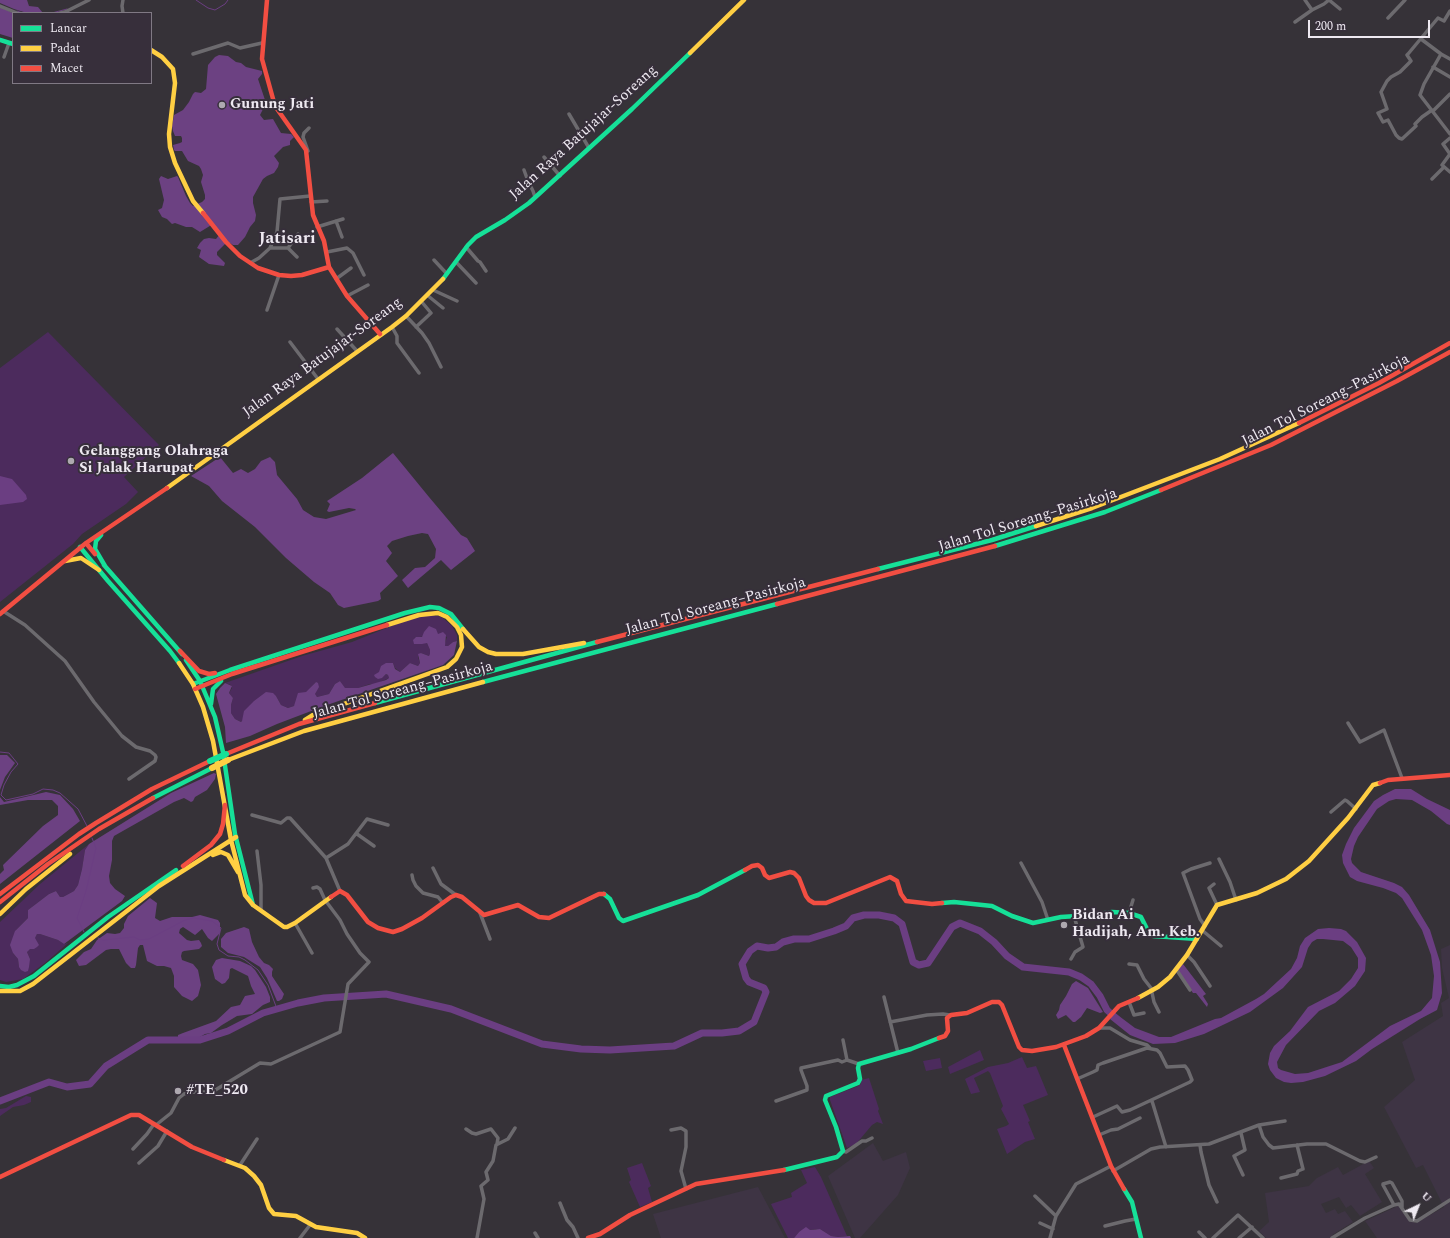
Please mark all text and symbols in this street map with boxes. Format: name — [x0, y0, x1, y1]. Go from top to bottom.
legend — [12, 12, 152, 84]
scale bar — [1310, 12, 1432, 38]
text: 200 m — [1315, 17, 1346, 36]
text: Lancar — [50, 19, 87, 38]
text: Padat — [50, 39, 80, 58]
text: Macet — [50, 59, 83, 78]
street label: Jalan Raya Batujajar-Soreang — [506, 62, 662, 204]
place label: Gunung Jati — [230, 96, 314, 114]
marker: Gunung Jati — [217, 100, 227, 110]
district label: Jatisari — [258, 230, 316, 250]
street label: Jalan Raya Batujajar-Soreang — [240, 294, 406, 422]
street label: Jalan Tol Soreang–Pasirkoja — [1239, 351, 1413, 451]
place label: Gelanggang Olahraga Si Jalak Harupat — [79, 443, 228, 478]
marker: Gelanggang Olahraga Si Jalak Harupat — [66, 456, 76, 466]
street label: Jalan Tol Soreang–Pasirkoja — [937, 485, 1119, 557]
street label: Jalan Tol Soreang–Pasirkoja — [624, 574, 808, 640]
street label: Jalan Tol Soreang–Pasirkoja — [311, 658, 495, 724]
place label: Bidan Ai Hadijah, Am. Keb. — [1072, 907, 1200, 942]
marker: Bidan Ai Hadijah, Am. Keb. — [1059, 920, 1069, 930]
place label: #TE_520 — [186, 1082, 248, 1100]
marker: #TE_520 — [173, 1086, 183, 1096]
north arrow — [1398, 1186, 1438, 1226]
text: U — [1417, 1187, 1436, 1206]

